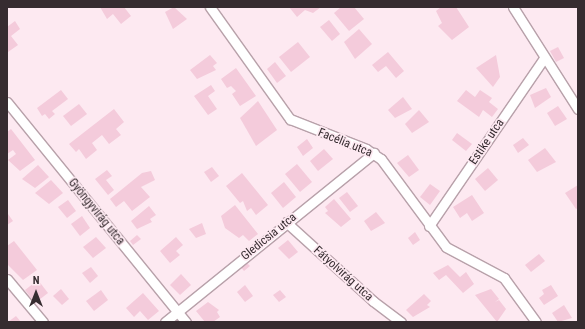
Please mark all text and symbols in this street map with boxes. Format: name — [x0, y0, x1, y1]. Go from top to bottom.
street label: Estike utca — [466, 116, 508, 168]
street label: Facélia utca — [316, 126, 374, 160]
street label: Gyöngyvirág utca — [65, 176, 127, 248]
street label: Gledicsia utca — [238, 210, 300, 264]
street label: Fátyolvirág utca — [310, 244, 376, 304]
north arrow — [16, 273, 56, 313]
text: N — [33, 274, 39, 287]

